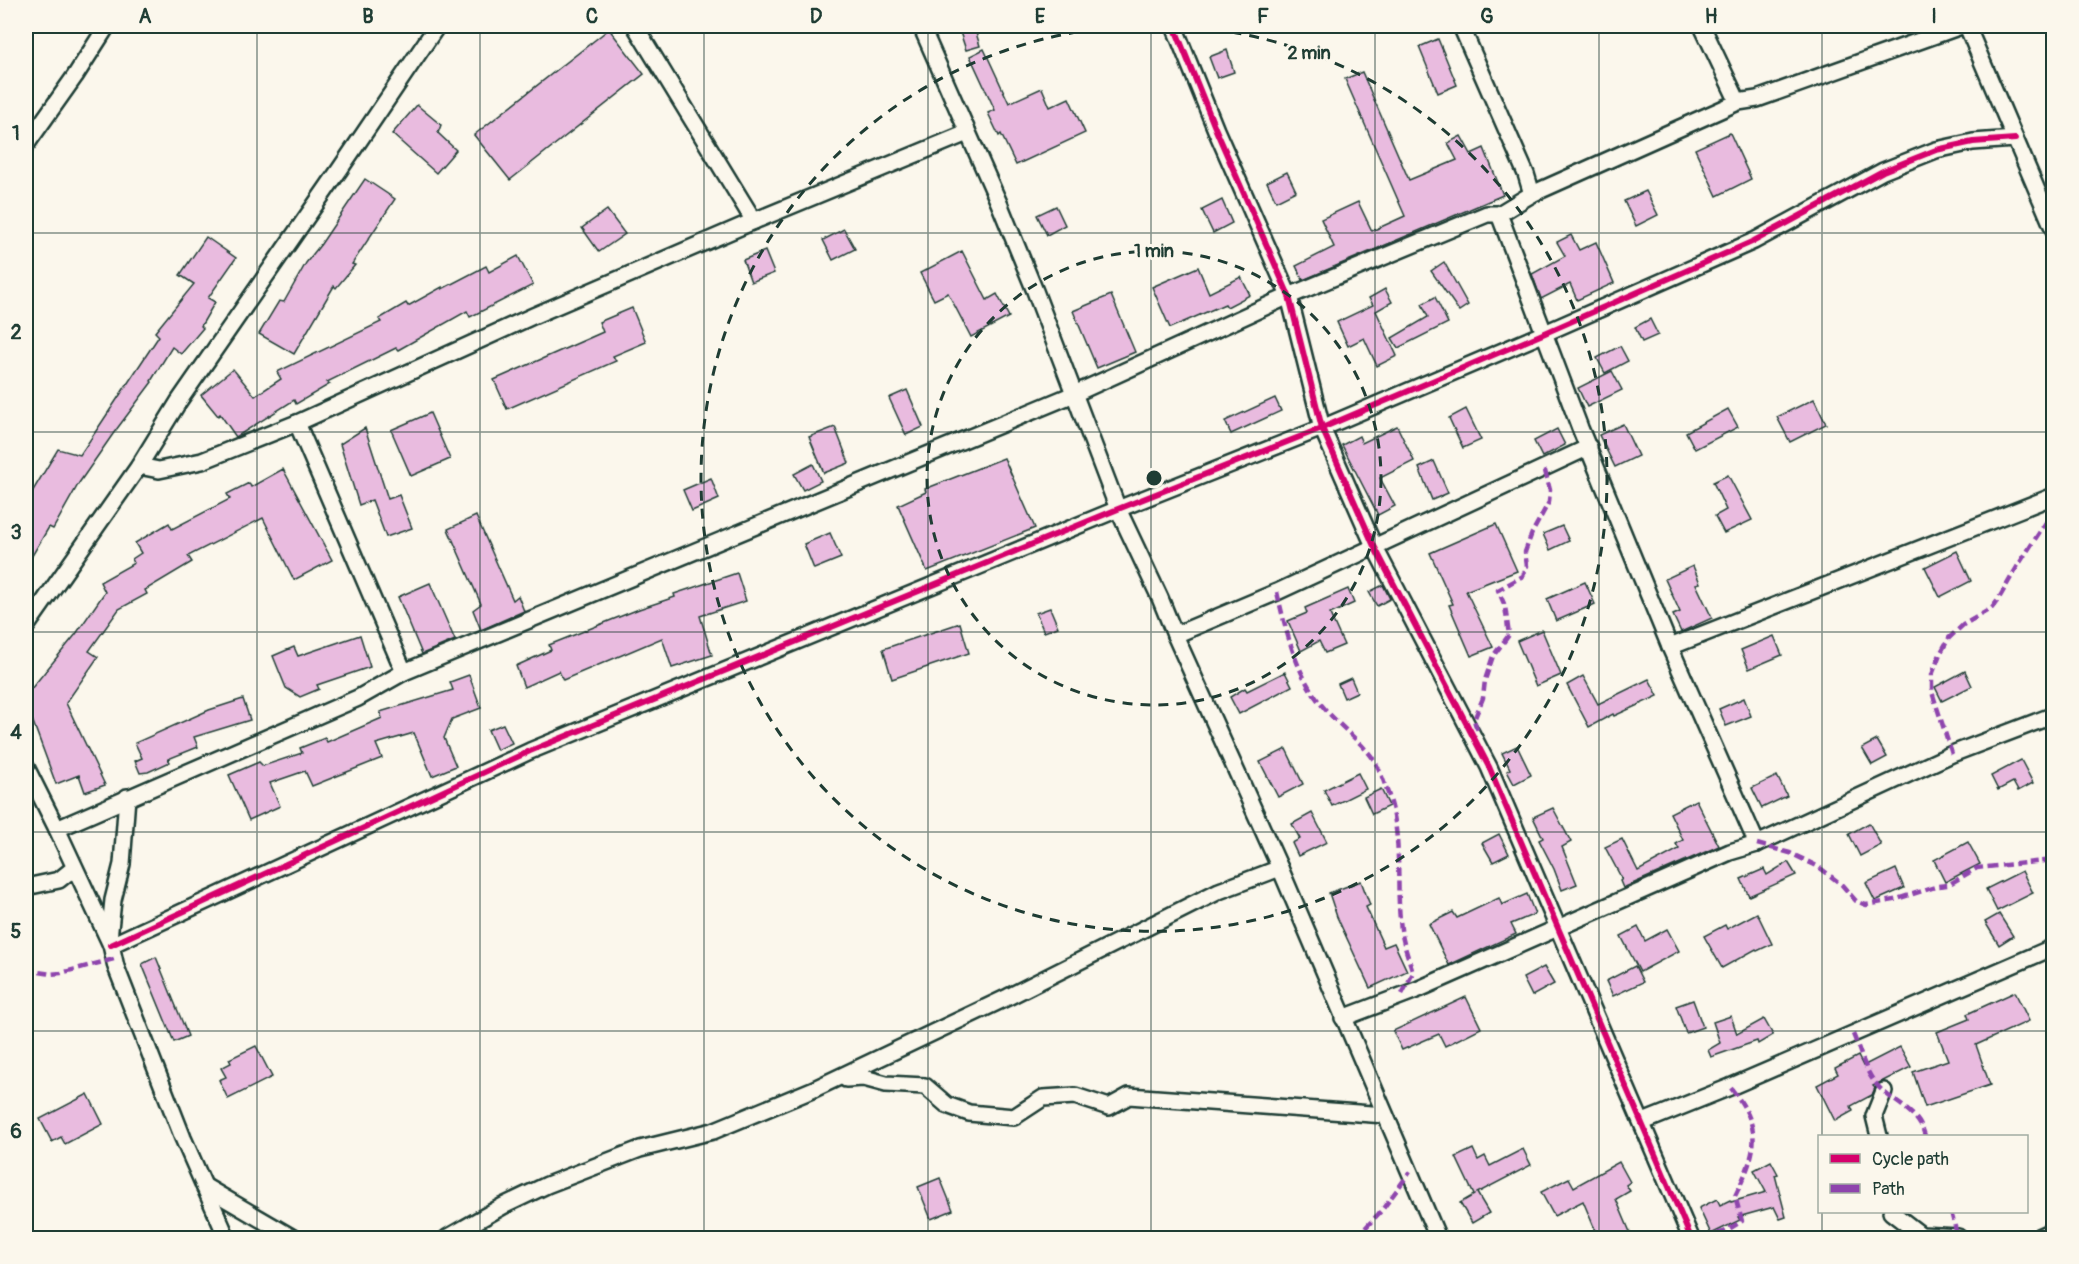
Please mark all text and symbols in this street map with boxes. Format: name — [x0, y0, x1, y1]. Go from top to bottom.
text: A — [139, 4, 152, 29]
text: B — [362, 4, 374, 29]
text: C — [586, 4, 598, 29]
text: D — [810, 4, 823, 29]
text: E — [1035, 4, 1046, 29]
text: F — [1257, 4, 1269, 29]
text: G — [1480, 4, 1494, 29]
text: H — [1705, 4, 1718, 29]
text: I — [1931, 4, 1937, 29]
text: 2 min — [1287, 42, 1331, 65]
text: 1 — [12, 121, 20, 146]
text: 1 min — [1134, 240, 1174, 263]
text: 2 — [10, 320, 22, 345]
centre of rings — [1144, 468, 1164, 488]
text: 3 — [10, 520, 22, 545]
text: 4 — [10, 720, 22, 745]
text: 5 — [11, 919, 22, 944]
text: 6 — [10, 1119, 22, 1144]
legend — [1818, 1135, 2028, 1213]
text: Cycle path — [1872, 1148, 1949, 1171]
text: Path — [1872, 1178, 1905, 1201]

